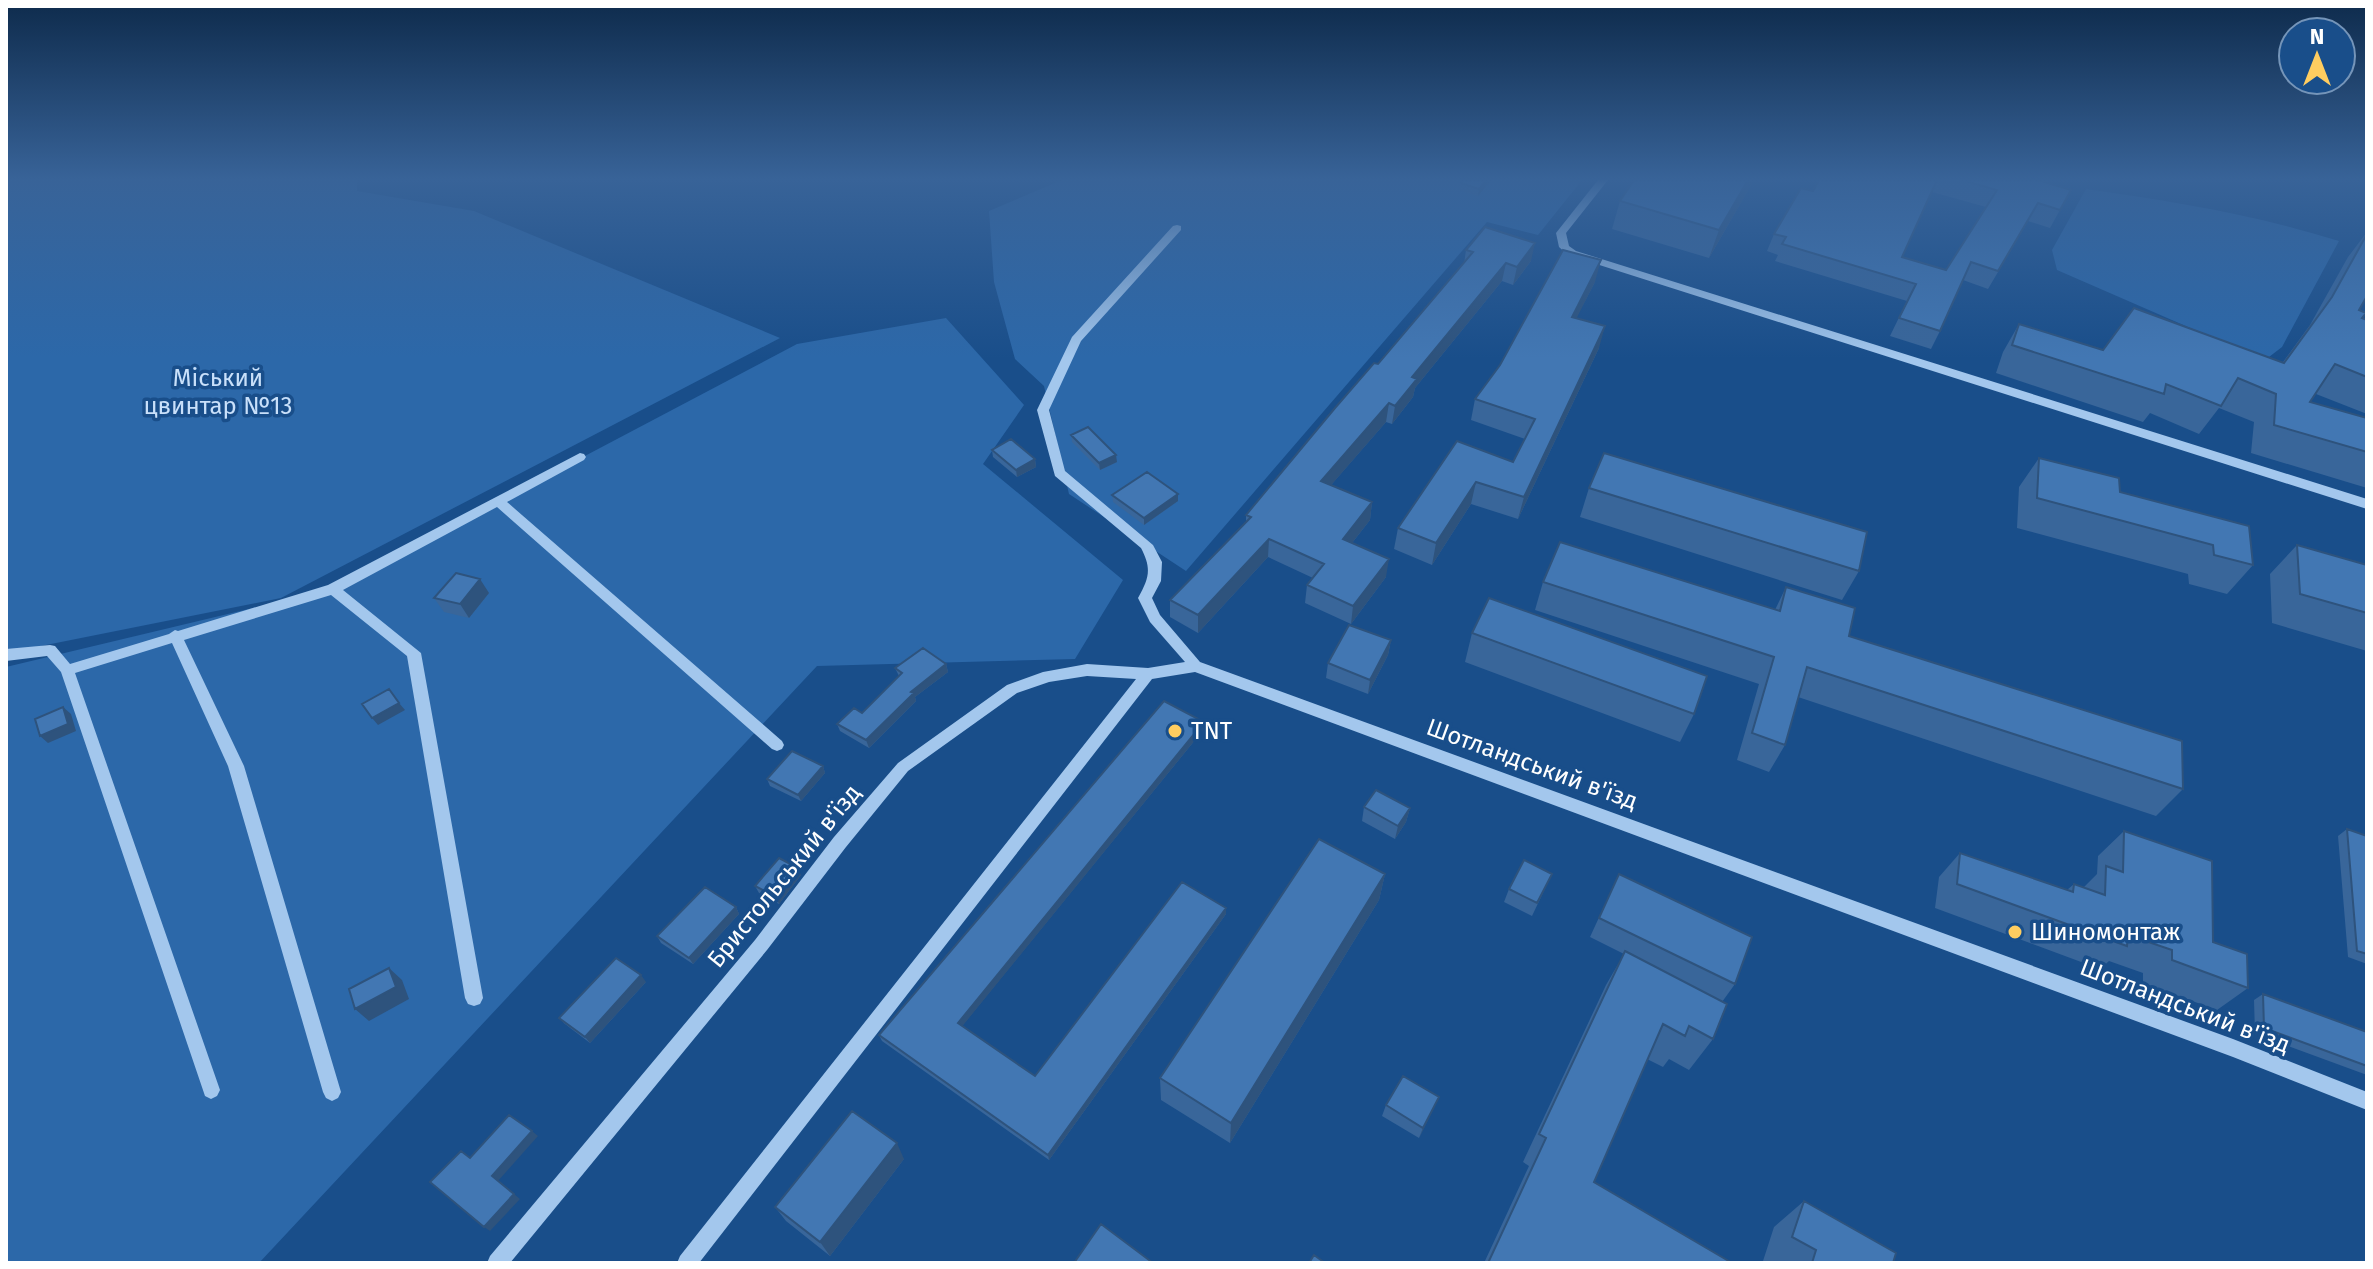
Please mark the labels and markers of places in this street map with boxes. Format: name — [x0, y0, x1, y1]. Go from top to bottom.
place label: TNT — [1191, 717, 1233, 745]
marker: TNT — [1166, 722, 1184, 740]
place label: Шиномонтаж — [2031, 918, 2180, 946]
marker: Шиномонтаж — [2006, 923, 2024, 941]

